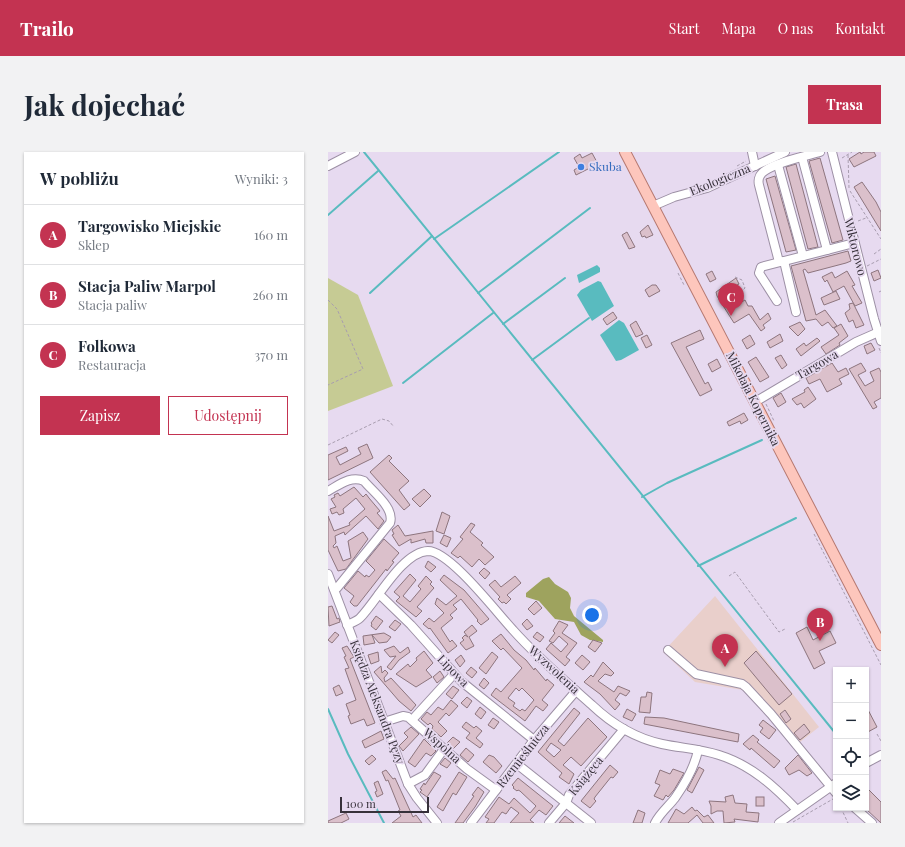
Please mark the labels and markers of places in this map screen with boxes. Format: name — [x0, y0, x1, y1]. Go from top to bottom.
place label: Skuba — [589, 158, 622, 174]
marker: Skuba — [576, 162, 586, 172]
pin: C — [718, 283, 744, 316]
pin: B — [807, 608, 833, 641]
pin: A — [712, 634, 738, 667]

